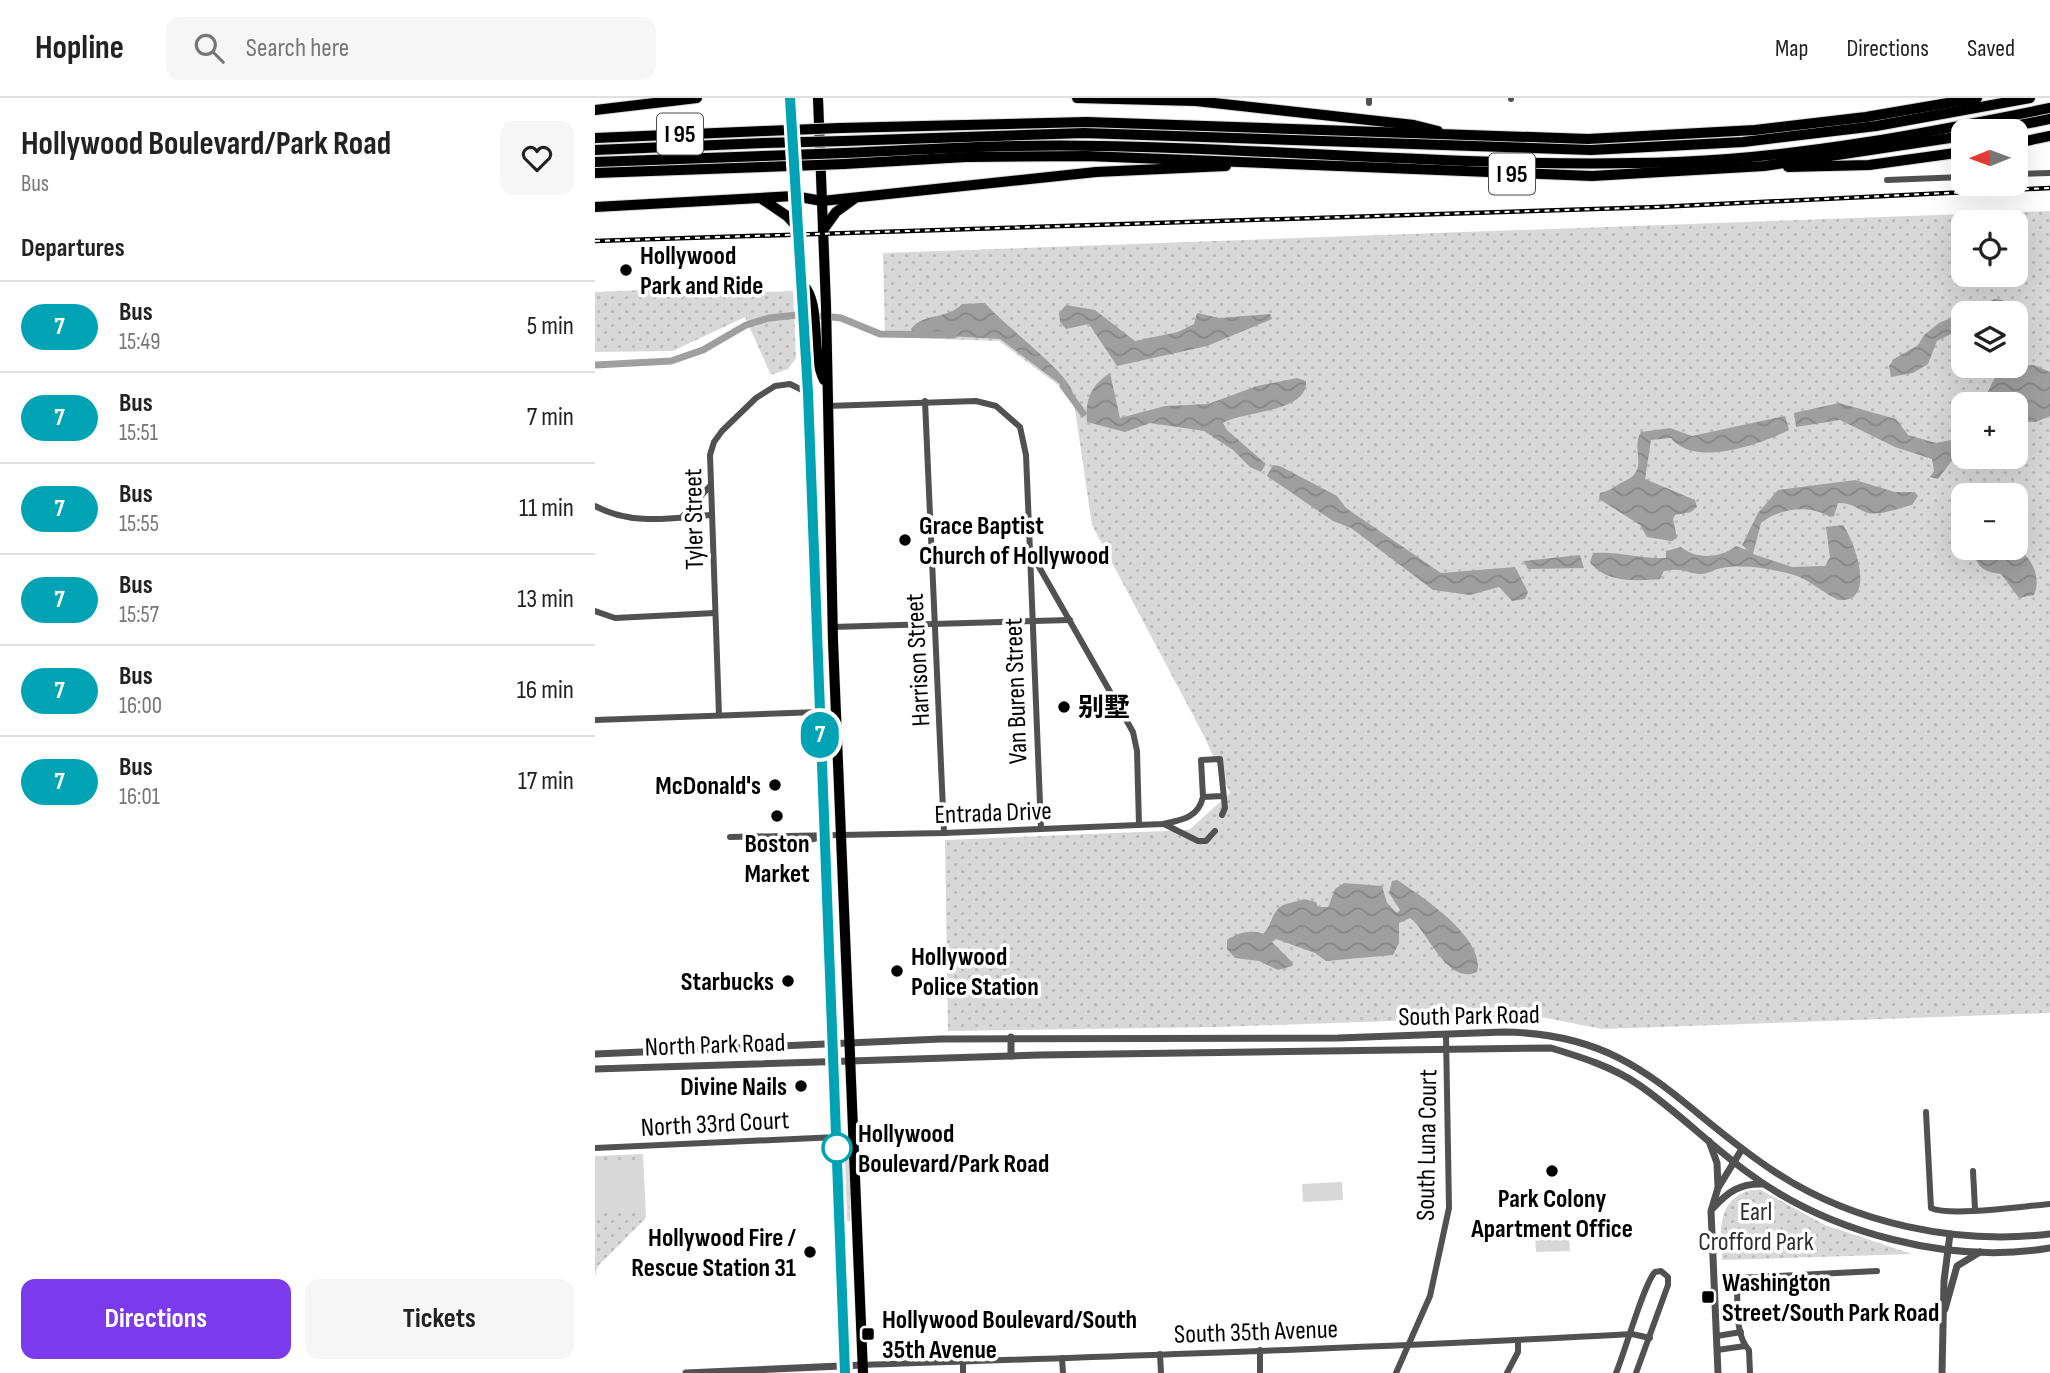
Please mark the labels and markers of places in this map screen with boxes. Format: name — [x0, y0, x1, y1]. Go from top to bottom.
place label: Hollywood Park and Ride — [640, 241, 763, 302]
marker: Hollywood Park and Ride — [618, 262, 634, 278]
place label: Grace Baptist Church of Hollywood — [919, 511, 1109, 572]
marker: Grace Baptist Church of Hollywood — [897, 532, 913, 548]
place label: 别墅 — [1078, 693, 1130, 724]
marker: 别墅 — [1056, 699, 1072, 715]
place label: McDonald's — [655, 771, 761, 802]
marker: McDonald's — [767, 777, 783, 793]
marker: Boston Market — [769, 808, 785, 824]
place label: Boston Market — [744, 829, 810, 890]
place label: Hollywood Police Station — [911, 942, 1039, 1003]
marker: Hollywood Police Station — [889, 963, 905, 979]
place label: Starbucks — [681, 967, 774, 998]
marker: Starbucks — [780, 973, 796, 989]
place label: Divine Nails — [680, 1072, 787, 1103]
marker: Divine Nails — [793, 1078, 809, 1094]
place label: Hollywood Boulevard/Park Road — [858, 1119, 1049, 1180]
marker: Hollywood Boulevard/Park Road — [822, 1133, 852, 1163]
marker: Park Colony Apartment Office — [1544, 1163, 1560, 1179]
place label: Park Colony Apartment Office — [1470, 1184, 1633, 1245]
place label: Hollywood Fire / Rescue Station 31 — [631, 1223, 796, 1284]
marker: Hollywood Fire / Rescue Station 31 — [802, 1244, 818, 1260]
place label: Washington Street/South Park Road — [1722, 1268, 1939, 1329]
marker: Washington Street/South Park Road — [1700, 1289, 1716, 1305]
place label: Hollywood Boulevard/South 35th Avenue — [882, 1305, 1137, 1366]
marker: Hollywood Boulevard/South 35th Avenue — [860, 1326, 876, 1342]

